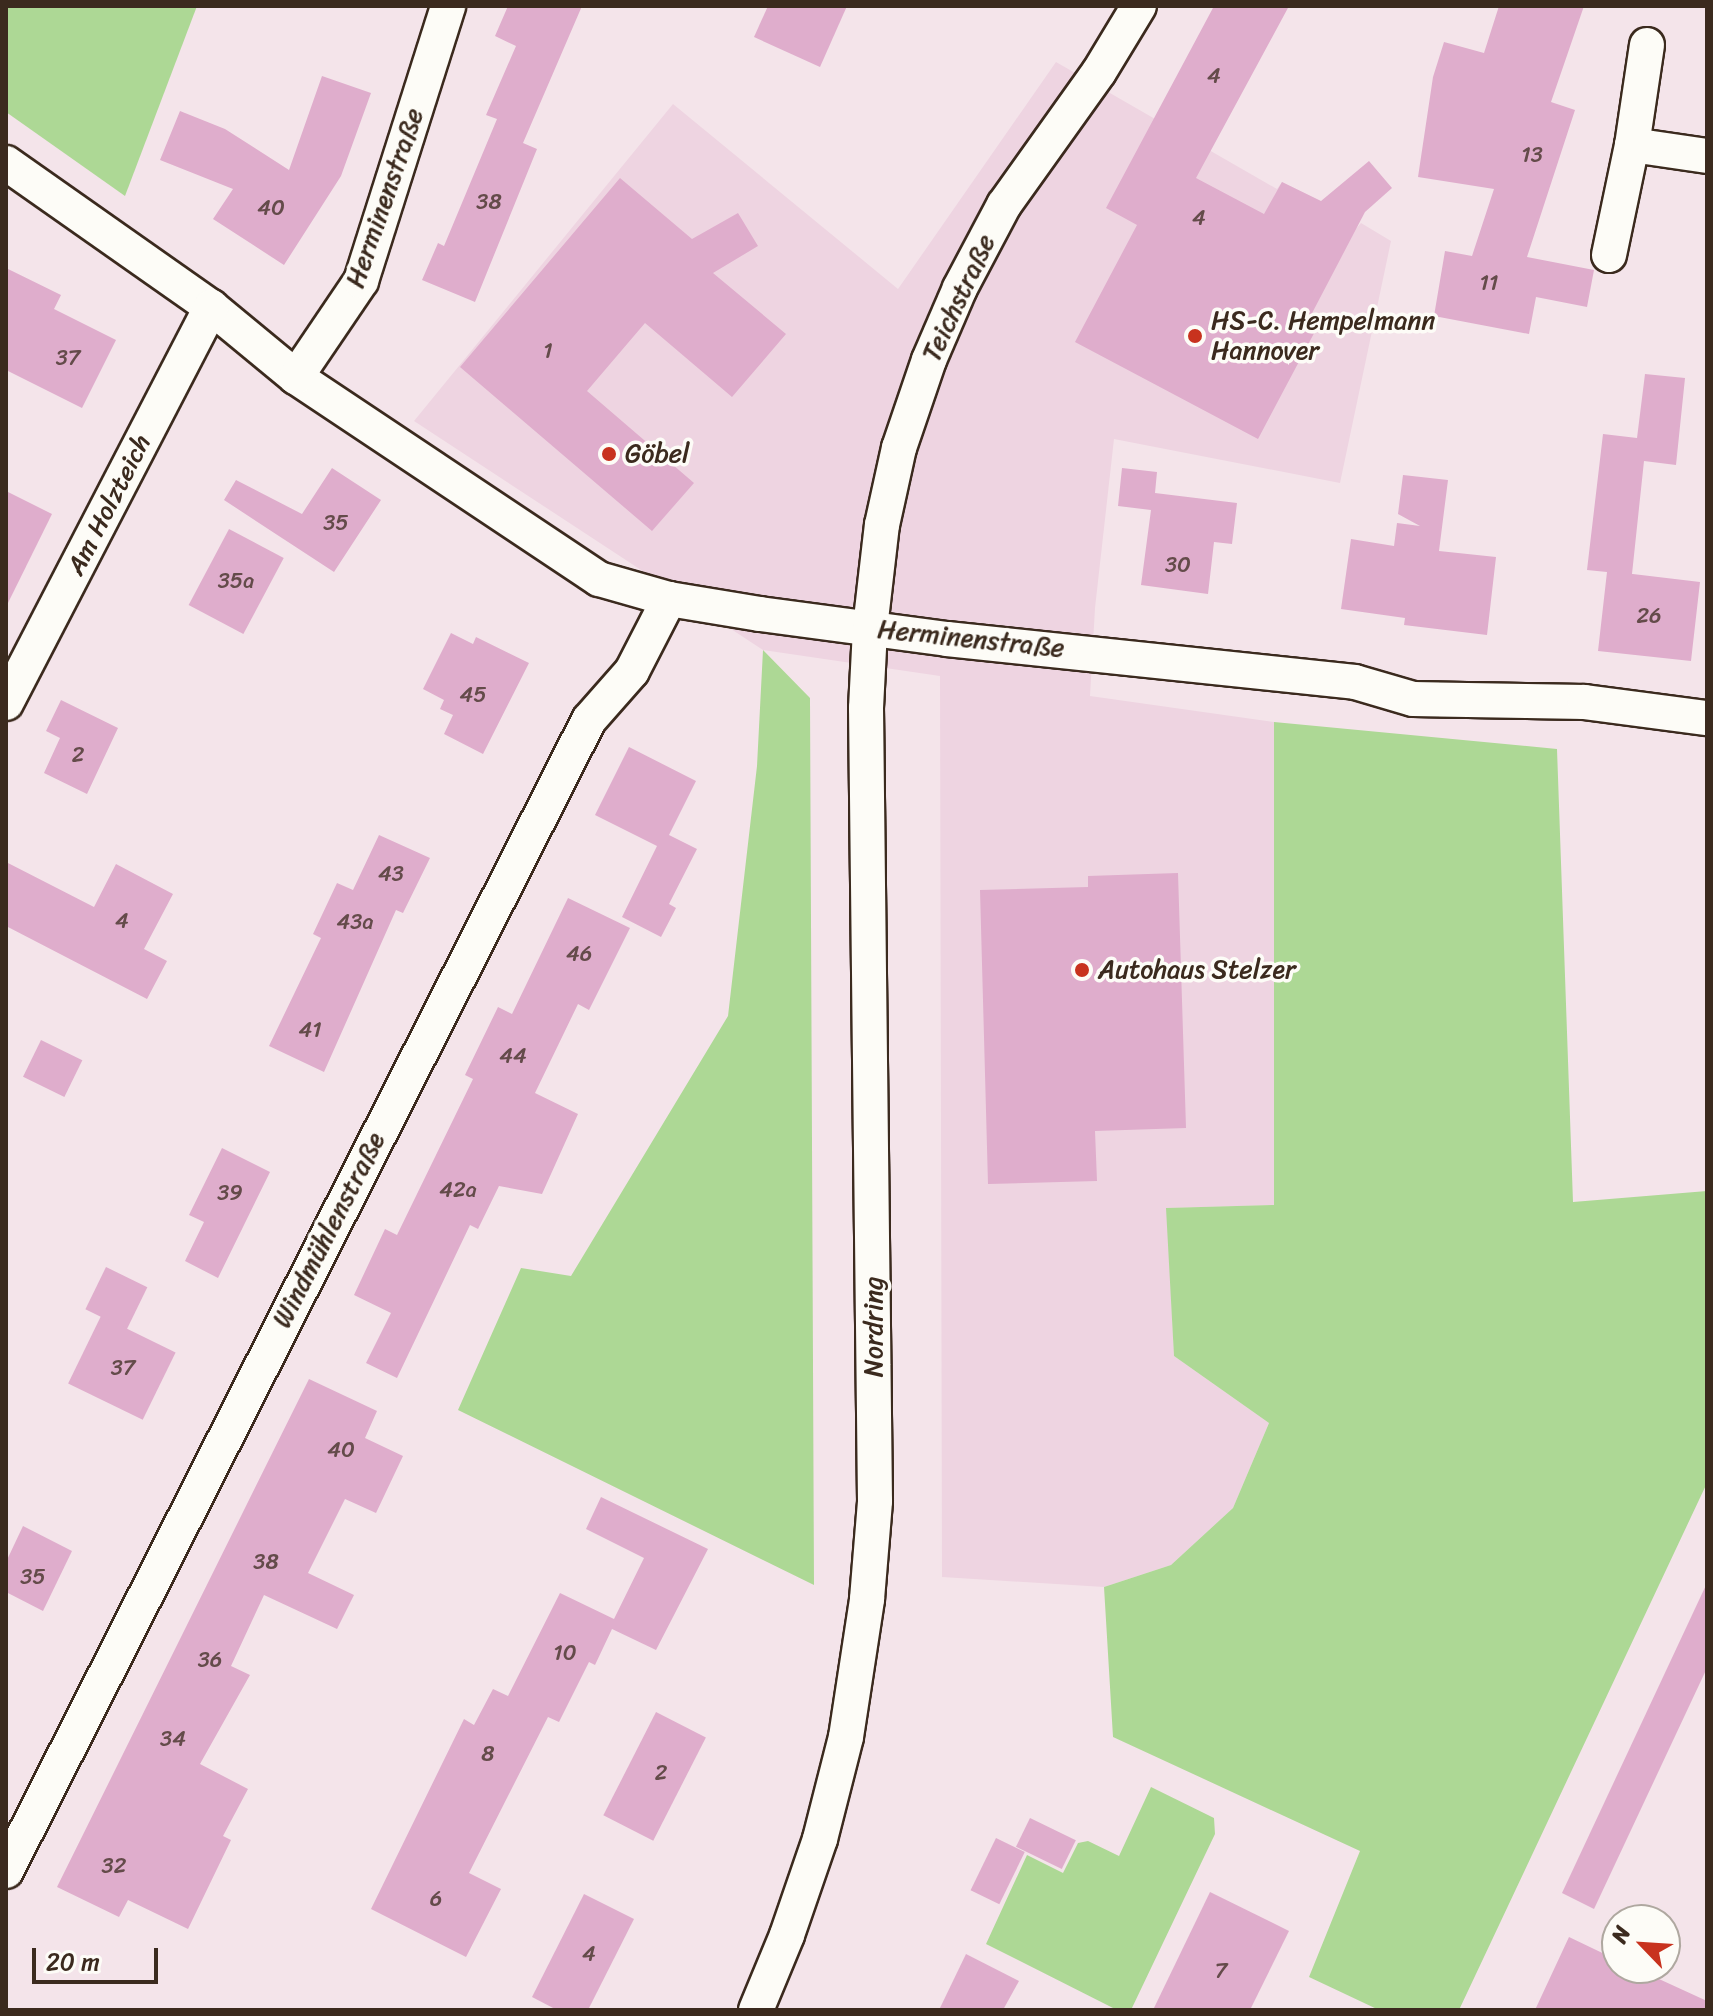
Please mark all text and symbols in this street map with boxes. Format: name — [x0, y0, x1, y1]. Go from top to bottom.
house number: 4 — [1207, 63, 1221, 89]
street label: Herminenstraße — [340, 104, 430, 292]
house number: 13 — [1521, 142, 1543, 168]
house number: 38 — [476, 189, 502, 215]
house number: 40 — [257, 195, 285, 221]
house number: 4 — [1192, 205, 1206, 231]
street label: Teichstraße — [916, 230, 1002, 366]
house number: 11 — [1480, 270, 1498, 296]
place label: HS-C. Hempelmann Hannover — [1211, 305, 1435, 366]
marker: HS-C. Hempelmann Hannover — [1186, 327, 1204, 345]
house number: 1 — [543, 338, 553, 364]
house number: 37 — [56, 345, 80, 371]
street label: Am Holzteich — [60, 430, 158, 580]
place label: Göbel — [625, 438, 689, 470]
marker: Göbel — [600, 445, 618, 463]
house number: 35 — [323, 510, 349, 536]
house number: 30 — [1165, 552, 1191, 578]
house number: 35a — [218, 568, 254, 594]
house number: 26 — [1636, 603, 1662, 629]
street label: Herminenstraße — [876, 614, 1066, 664]
house number: 45 — [459, 682, 487, 708]
house number: 2 — [72, 742, 84, 768]
house number: 43 — [378, 861, 404, 887]
house number: 4 — [115, 908, 129, 934]
house number: 43a — [337, 909, 373, 935]
house number: 46 — [566, 941, 592, 967]
place label: Autohaus Stelzer — [1098, 954, 1296, 986]
marker: Autohaus Stelzer — [1073, 961, 1091, 979]
house number: 41 — [298, 1017, 322, 1043]
house number: 44 — [499, 1043, 527, 1069]
street label: Windmühlenstraße — [266, 1127, 392, 1333]
house number: 42a — [439, 1177, 477, 1203]
house number: 39 — [217, 1180, 243, 1206]
street label: Nordring — [858, 1277, 890, 1377]
house number: 37 — [111, 1355, 135, 1381]
house number: 40 — [327, 1437, 355, 1463]
house number: 38 — [253, 1549, 279, 1575]
house number: 35 — [20, 1564, 46, 1590]
house number: 10 — [553, 1640, 577, 1666]
house number: 36 — [198, 1647, 222, 1673]
house number: 34 — [160, 1726, 186, 1752]
house number: 8 — [481, 1741, 495, 1767]
house number: 2 — [655, 1760, 667, 1786]
house number: 32 — [102, 1853, 126, 1879]
house number: 6 — [430, 1886, 442, 1912]
north arrow — [1601, 1904, 1681, 1984]
text: N — [1600, 1919, 1642, 1950]
scale bar — [36, 1932, 162, 1982]
text: 20 m — [46, 1941, 100, 1983]
house number: 4 — [582, 1941, 596, 1967]
house number: 7 — [1215, 1958, 1227, 1984]

